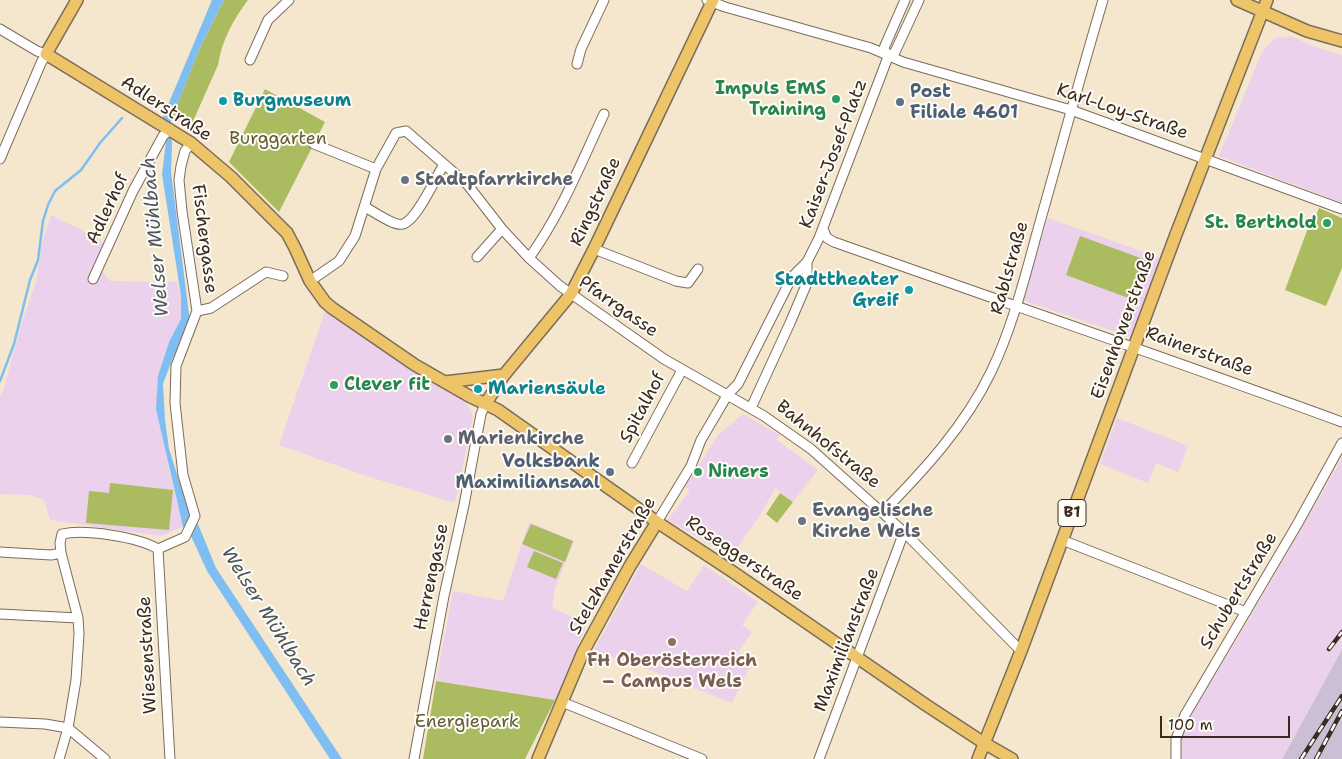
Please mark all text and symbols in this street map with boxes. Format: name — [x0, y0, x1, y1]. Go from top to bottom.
street label: Adlerstraße — [117, 72, 215, 146]
street label: Kaiser-Josef-Platz — [796, 76, 872, 232]
place label: Impuls EMS Training — [715, 78, 826, 120]
street label: Karl-Loy-Straße — [1053, 79, 1191, 145]
place label: Post Filiale 4601 — [910, 81, 1018, 124]
place label: Burgmuseum — [233, 90, 351, 112]
marker: Impuls EMS Training — [830, 93, 842, 105]
marker: Burgmuseum — [217, 95, 229, 107]
marker: Post Filiale 4601 — [894, 96, 906, 108]
park label: Burggarten — [229, 128, 327, 150]
street label: Ringstraße — [566, 154, 626, 250]
water label: Welser Mühlbach — [138, 156, 174, 318]
place label: Stadtpfarrkirche — [415, 169, 573, 191]
street label: Adlerhof — [82, 170, 134, 248]
marker: Stadtpfarrkirche — [399, 174, 411, 186]
street label: Fischergasse — [187, 183, 221, 295]
place label: St. Berthold — [1205, 212, 1317, 234]
marker: St. Berthold — [1321, 217, 1333, 229]
street label: Rablstraße — [986, 219, 1034, 317]
street label: Eisenhowerstraße — [1087, 248, 1161, 402]
place label: Stadttheater Greif — [775, 269, 899, 312]
street label: Pfarrgasse — [574, 272, 662, 342]
marker: Stadttheater Greif — [903, 284, 915, 296]
street label: Rainerstraße — [1142, 322, 1256, 382]
street label: Spitalhof — [615, 369, 671, 447]
place label: Clever fit — [344, 374, 430, 396]
place label: Mariensäule — [488, 378, 606, 400]
marker: Clever fit — [328, 379, 340, 391]
marker: Mariensäule — [472, 383, 484, 395]
street label: Bahnhofstraße — [771, 396, 885, 494]
place label: Marienkirche — [458, 428, 584, 450]
marker: Marienkirche — [442, 433, 454, 445]
place label: Volksbank Maximiliansaal — [456, 451, 600, 494]
place label: Niners — [708, 461, 769, 483]
marker: Volksbank Maximiliansaal — [604, 466, 616, 478]
marker: Niners — [692, 466, 704, 478]
street label: Stelzhamerstraße — [565, 494, 661, 638]
road number: B1 — [1058, 499, 1086, 526]
place label: Evangelische Kirche Wels — [812, 500, 933, 542]
street label: Roseggerstraße — [681, 512, 807, 606]
marker: Evangelische Kirche Wels — [796, 515, 808, 527]
street label: Herrengasse — [410, 522, 454, 632]
street label: Schubertstraße — [1196, 529, 1282, 653]
water label: Welser Mühlbach — [216, 543, 320, 691]
street label: Maximilianstraße — [810, 565, 884, 715]
street label: Wiesenstraße — [134, 595, 162, 715]
marker: FH Oberösterreich – Campus Wels — [666, 636, 678, 648]
place label: FH Oberösterreich – Campus Wels — [587, 650, 757, 692]
scale bar — [1162, 706, 1292, 738]
park label: Energiepark — [415, 711, 519, 733]
text: 100 m — [1168, 715, 1213, 735]

